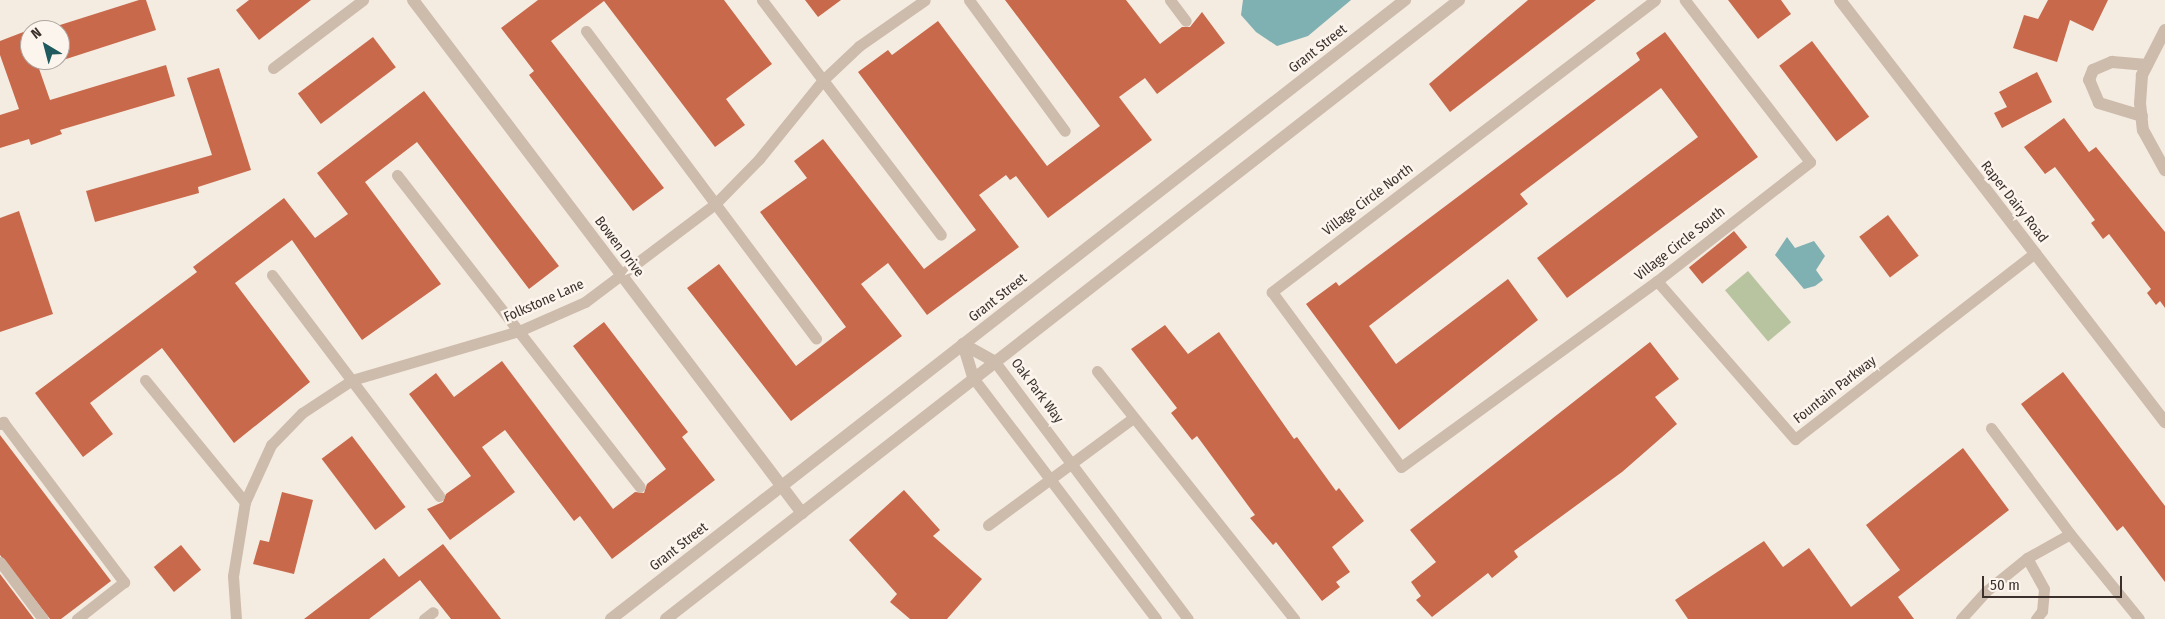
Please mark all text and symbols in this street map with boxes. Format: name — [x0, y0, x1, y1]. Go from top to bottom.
north arrow — [20, 20, 70, 70]
street label: Grant Street — [1286, 21, 1350, 77]
text: N — [28, 24, 45, 43]
street label: Raper Dairy Road — [1977, 158, 2051, 246]
street label: Village Circle North — [1319, 161, 1417, 239]
street label: Village Circle South — [1632, 204, 1728, 284]
street label: Bowen Drive — [591, 213, 647, 281]
street label: Grant Street — [966, 270, 1030, 326]
street label: Folkstone Lane — [501, 276, 587, 326]
street label: Fountain Parkway — [1790, 353, 1880, 427]
street label: Oak Park Way — [1007, 355, 1067, 427]
street label: Grant Street — [647, 519, 711, 575]
scale bar — [1985, 566, 2125, 598]
text: 50 m — [1990, 576, 2020, 594]

